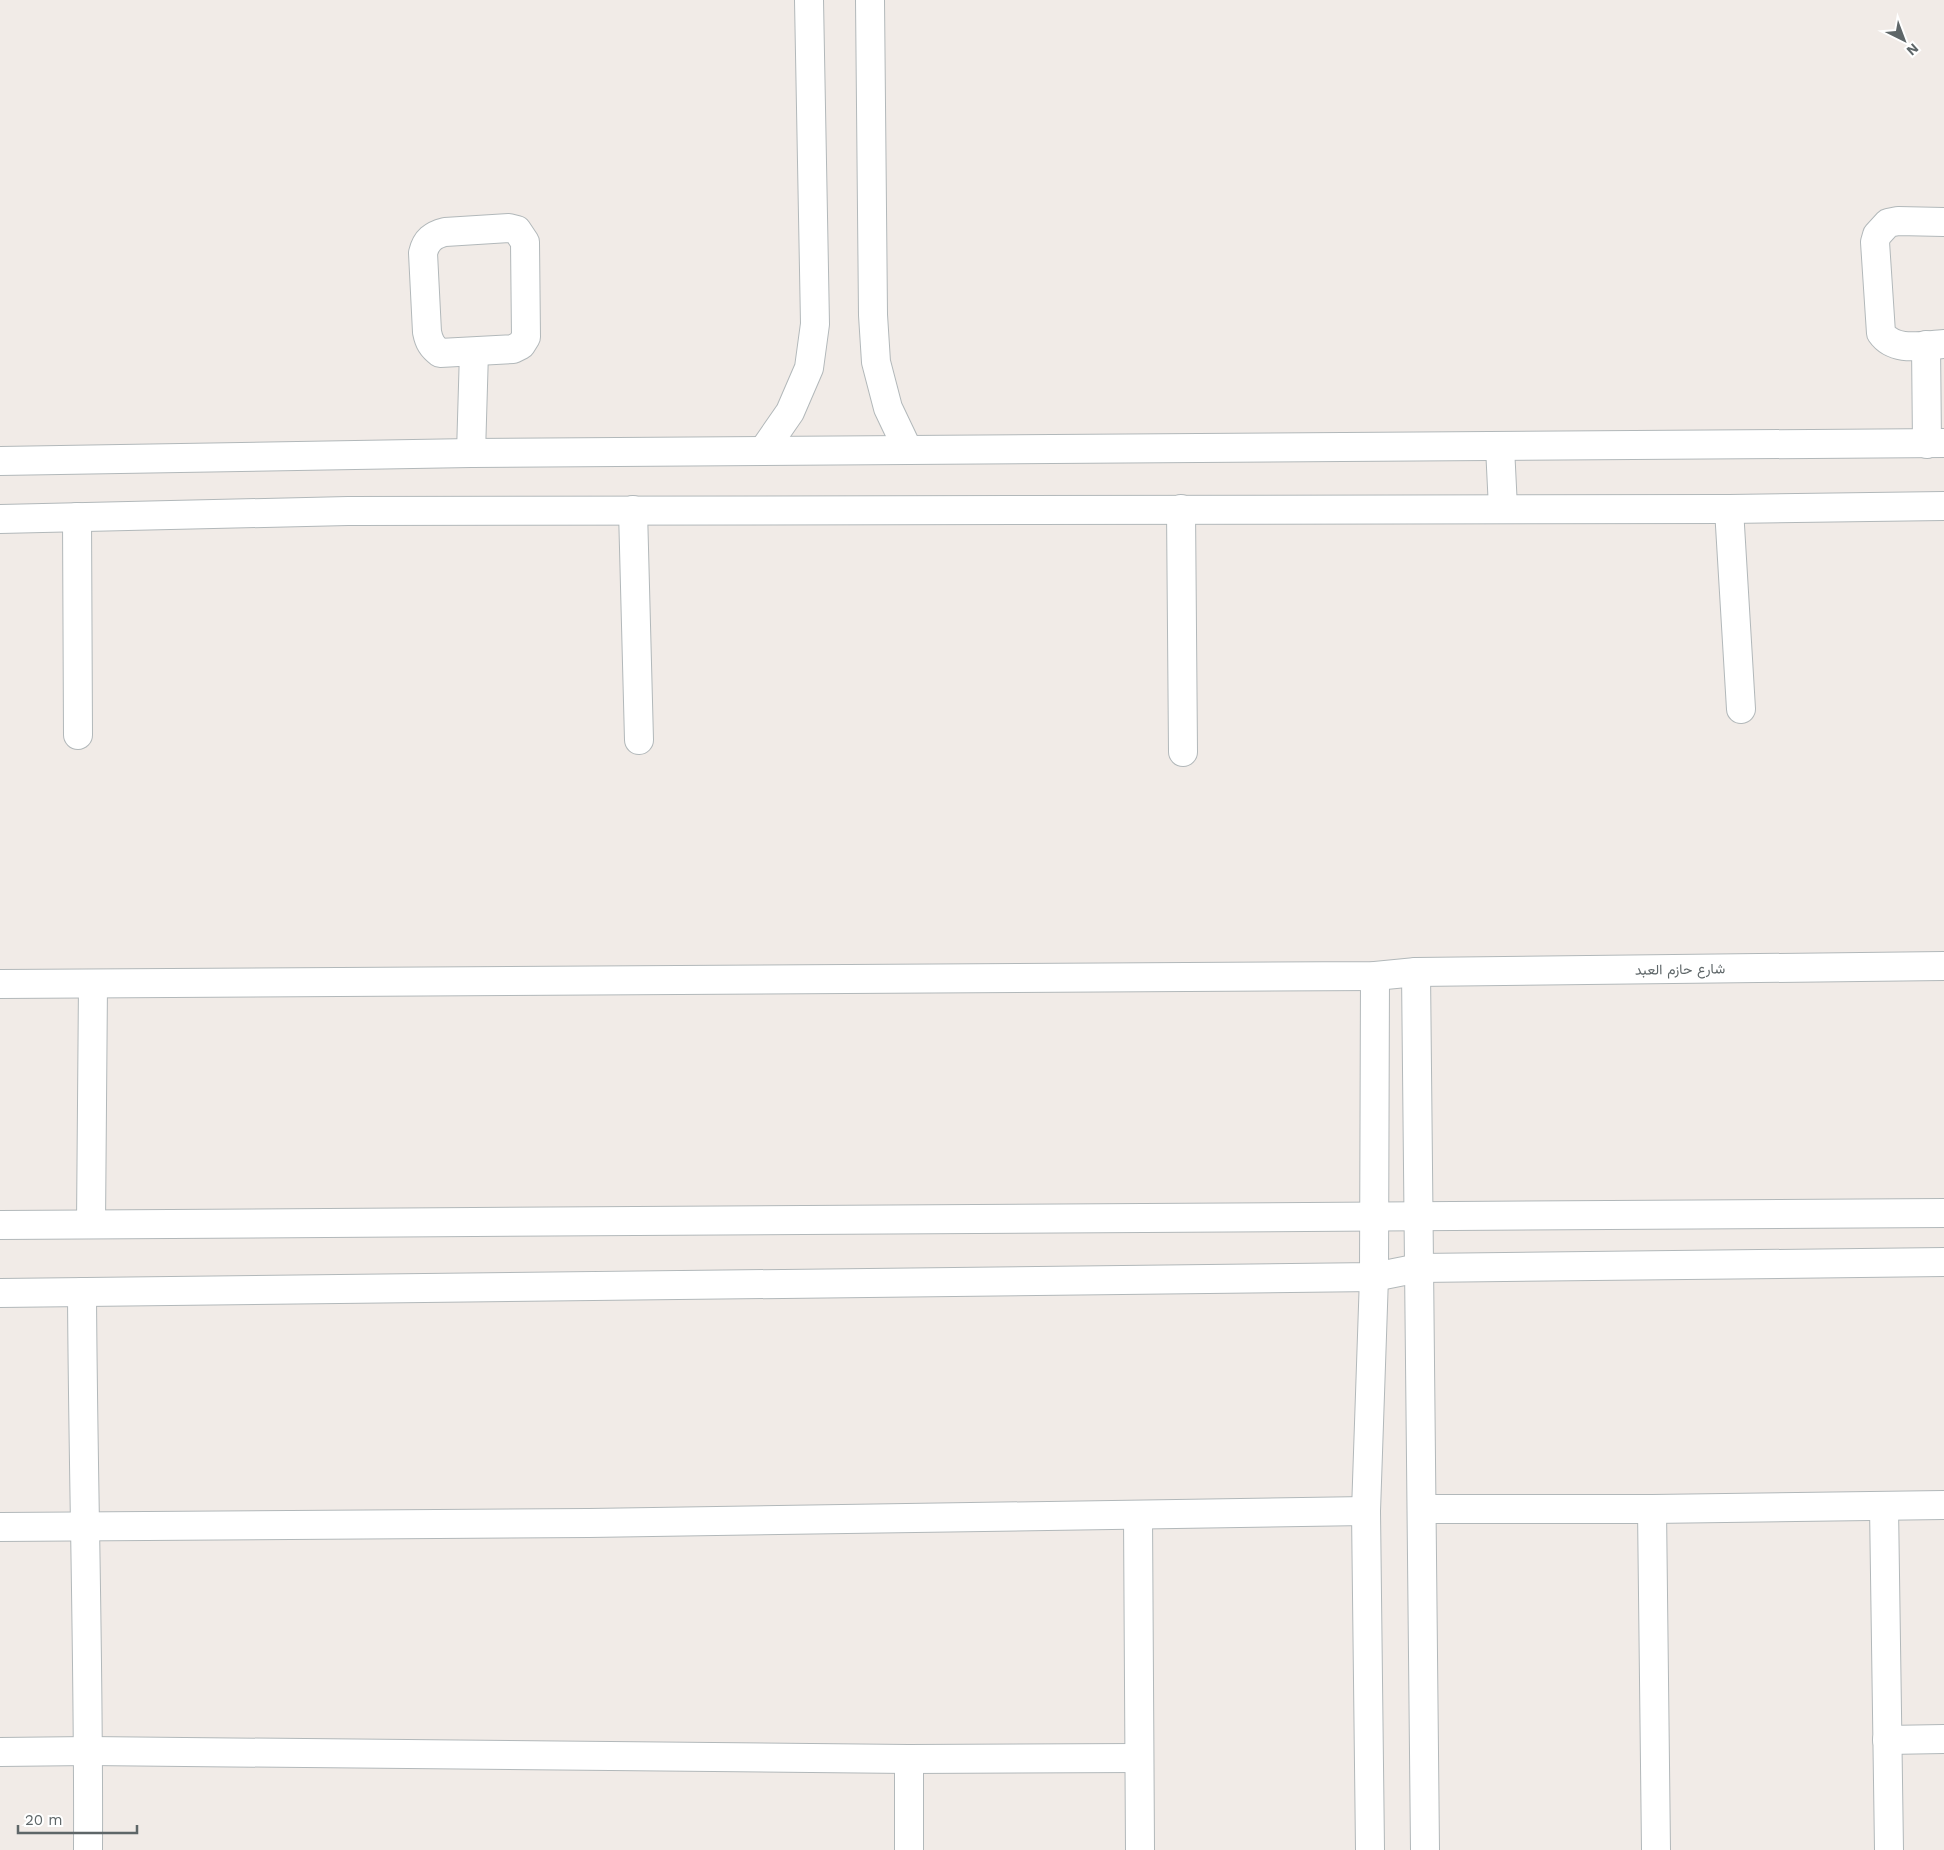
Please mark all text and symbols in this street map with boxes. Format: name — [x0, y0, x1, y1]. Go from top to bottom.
north arrow — [1879, 15, 1929, 65]
text: N — [1903, 40, 1922, 59]
street label: شارع حازم العبد — [1635, 960, 1725, 981]
scale bar — [18, 1802, 136, 1834]
text: 20 m — [25, 1811, 63, 1829]

